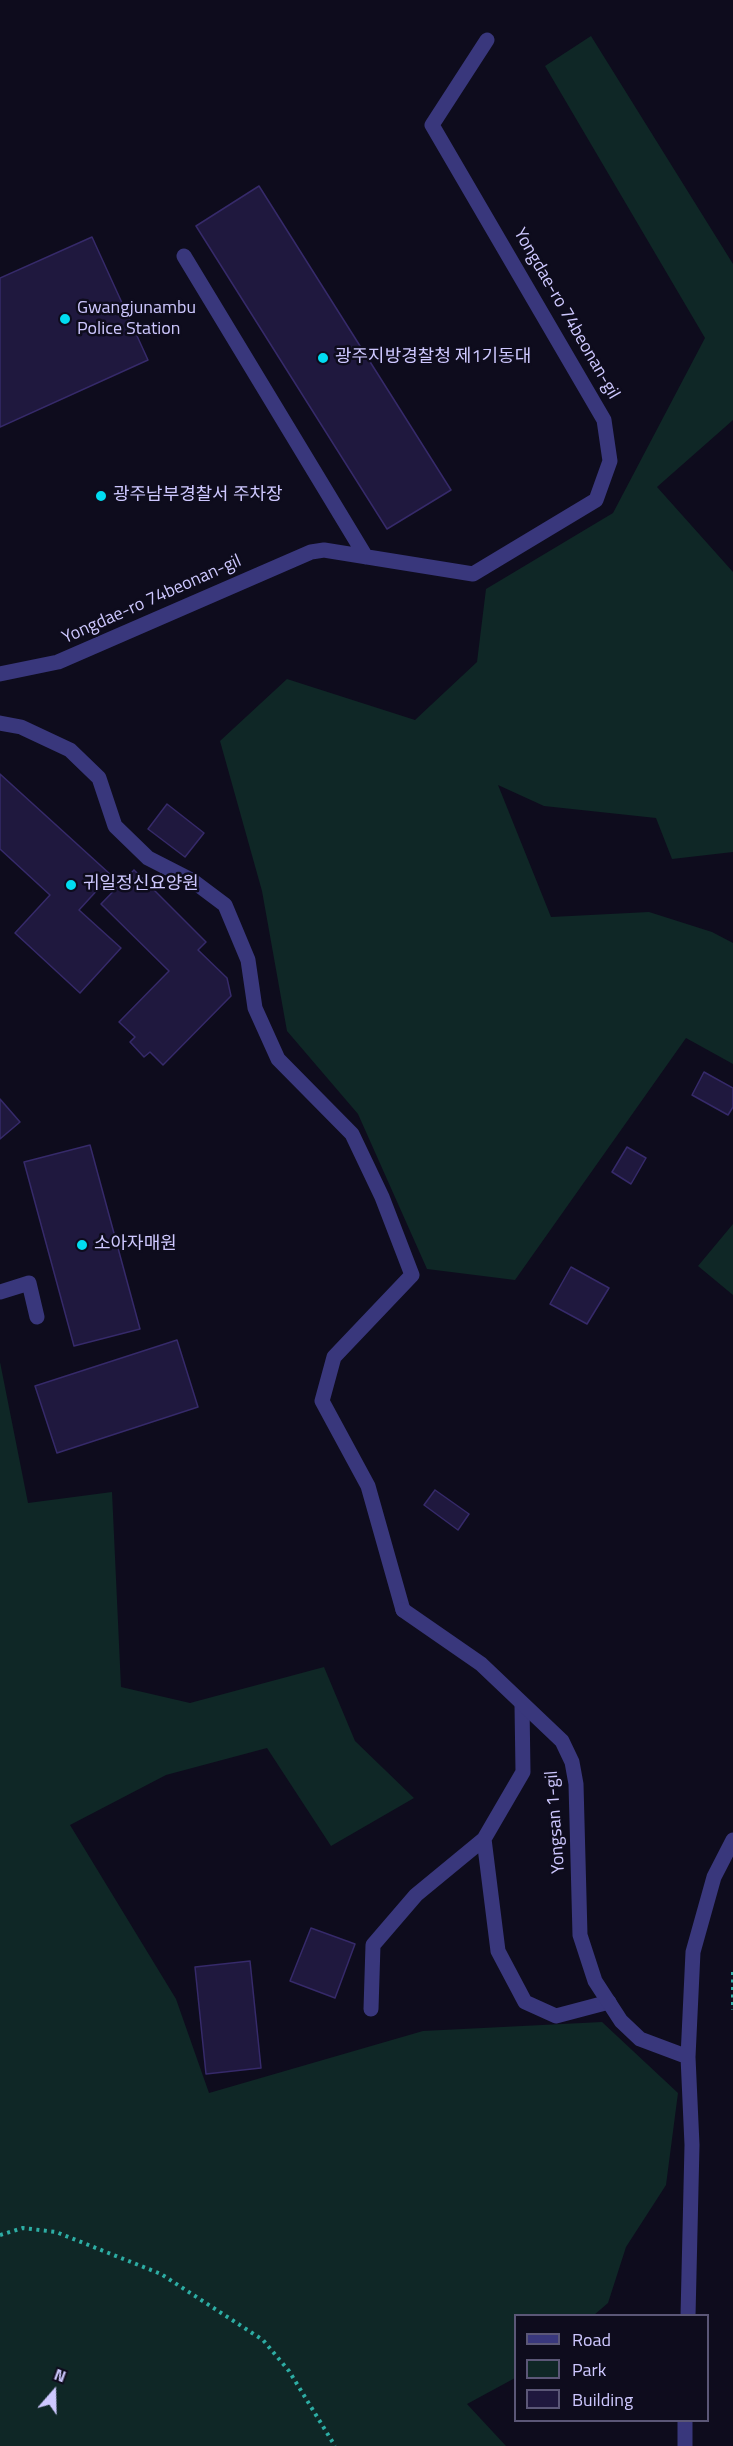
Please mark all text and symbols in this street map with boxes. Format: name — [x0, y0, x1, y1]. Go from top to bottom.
street label: Yongdae-ro 74beonan-gil — [508, 225, 624, 403]
place label: Gwangjunambu Police Station — [77, 298, 196, 340]
marker: Gwangjunambu Police Station — [58, 312, 72, 326]
place label: 광주지방경찰청 제1기동대 — [335, 347, 531, 369]
marker: 광주지방경찰청 제1기동대 — [316, 351, 330, 365]
place label: 광주남부경찰서 주차장 — [113, 485, 283, 507]
marker: 광주남부경찰서 주차장 — [94, 489, 108, 503]
street label: Yongdae-ro 74beonan-gil — [59, 551, 245, 649]
place label: 귀일정신요양원 — [83, 874, 199, 896]
marker: 귀일정신요양원 — [64, 878, 78, 892]
place label: 소아자매원 — [94, 1234, 177, 1256]
marker: 소아자매원 — [75, 1238, 89, 1252]
street label: Yongsan 1-gil — [542, 1770, 570, 1874]
legend — [514, 2314, 709, 2422]
text: Road — [572, 2326, 611, 2353]
text: Park — [572, 2356, 606, 2383]
north arrow — [24, 2362, 84, 2422]
text: N — [51, 2362, 69, 2388]
text: Building — [572, 2386, 633, 2413]

